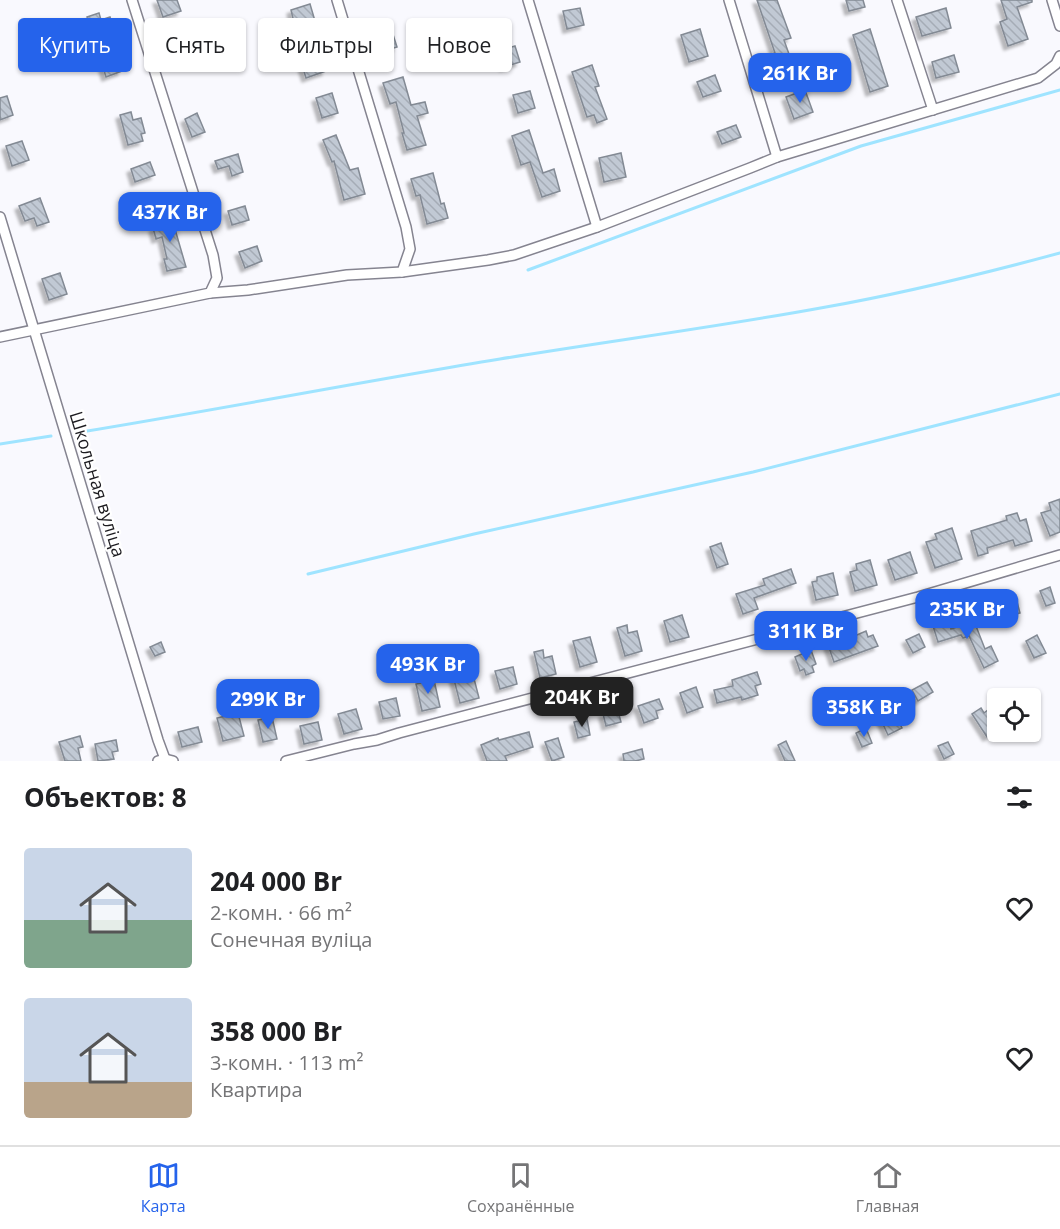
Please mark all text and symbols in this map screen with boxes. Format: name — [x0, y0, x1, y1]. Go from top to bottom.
chip: Купить — [18, 18, 132, 72]
chip: Снять — [144, 18, 246, 72]
chip: Фильтры — [258, 18, 394, 72]
chip: Новое — [406, 18, 512, 72]
pin: 261K Br — [745, 53, 855, 104]
text: 261K Br — [762, 59, 838, 86]
pin: 437K Br — [115, 192, 225, 243]
text: 437K Br — [132, 198, 208, 225]
street label: Школьная вуліца — [64, 408, 132, 560]
pin: 235K Br — [912, 589, 1022, 640]
text: 235K Br — [929, 595, 1005, 622]
pin: 311K Br — [751, 611, 861, 662]
text: 311K Br — [768, 617, 844, 644]
pin: 493K Br — [373, 644, 483, 695]
text: 493K Br — [390, 650, 466, 677]
pin: 204K Br — [527, 677, 637, 728]
pin: 299K Br — [213, 679, 323, 730]
text: 204K Br — [544, 683, 620, 710]
text: 299K Br — [230, 685, 306, 712]
pin: 358K Br — [809, 687, 919, 738]
map controls — [987, 688, 1041, 742]
button: locate — [987, 688, 1041, 742]
text: 358K Br — [826, 693, 902, 720]
text: Объектов: 8 — [24, 779, 187, 815]
icon: filters — [1003, 781, 1036, 814]
text: 204 000 Br — [210, 863, 342, 899]
icon: home — [72, 872, 144, 944]
icon: heart — [1003, 892, 1036, 925]
text: 2-комн. · 66 m² — [210, 899, 352, 926]
text: Сонечная вуліца — [210, 926, 372, 953]
text: 358 000 Br — [210, 1013, 342, 1049]
icon: home — [72, 1022, 144, 1094]
icon: heart — [1003, 1042, 1036, 1075]
text: 3-комн. · 113 m² — [210, 1049, 363, 1076]
text: Квартира — [210, 1076, 303, 1103]
tab: Карта — [141, 1159, 186, 1217]
tab: Сохранённые — [467, 1159, 574, 1217]
tab: Главная — [856, 1159, 919, 1217]

